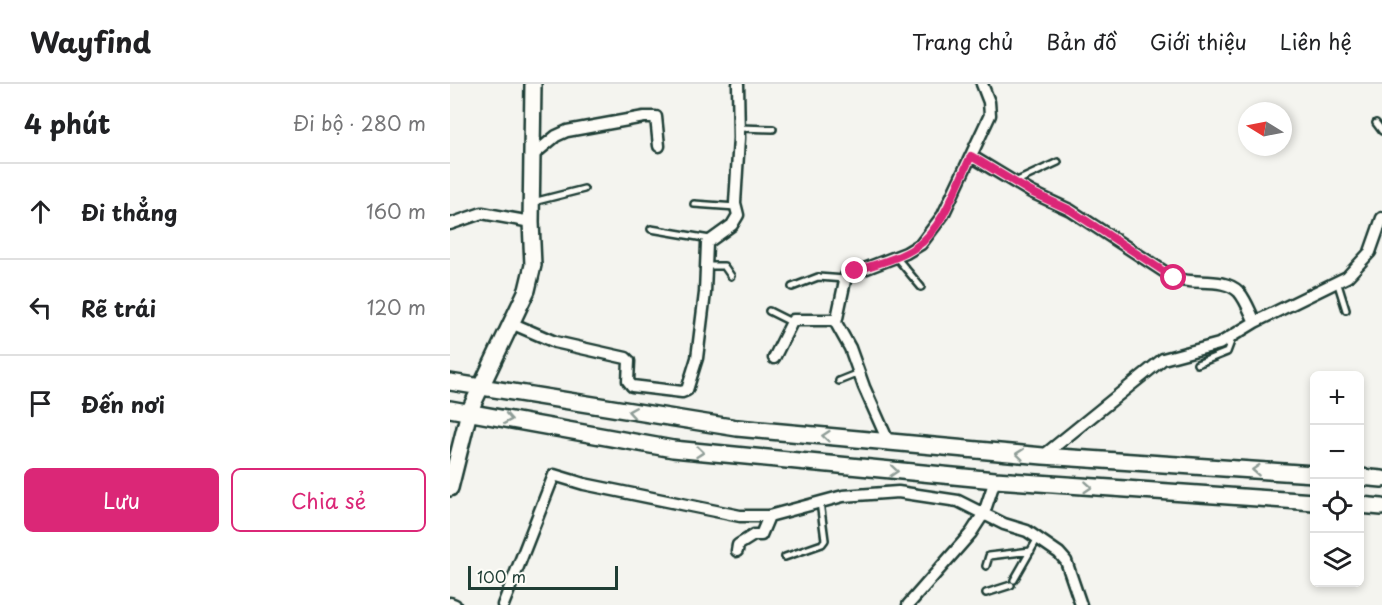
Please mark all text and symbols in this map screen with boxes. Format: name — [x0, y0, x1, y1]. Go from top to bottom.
text: Wayfind — [30, 20, 151, 63]
text: Trang chủ — [912, 25, 1013, 57]
text: Bản đồ — [1046, 25, 1117, 57]
text: Giới thiệu — [1150, 25, 1247, 57]
text: Liên hệ — [1280, 25, 1352, 57]
north arrow — [1238, 102, 1292, 156]
text: 4 phút — [24, 104, 110, 143]
text: Đi bộ · 280 m — [293, 108, 426, 138]
icon: ahead — [24, 195, 57, 228]
text: Đi thẳng — [81, 195, 177, 228]
text: 160 m — [366, 196, 426, 226]
route end — [841, 257, 867, 283]
route start — [1160, 264, 1186, 290]
icon: left — [24, 291, 57, 324]
text: Rẽ trái — [81, 291, 156, 324]
text: 120 m — [367, 292, 426, 322]
map controls — [1310, 371, 1364, 587]
button: + — [1310, 371, 1364, 425]
icon: arrive — [24, 387, 57, 420]
text: Đến nơi — [81, 387, 165, 420]
one-way arrow — [628, 406, 637, 418]
one-way arrow — [502, 412, 512, 425]
button: − — [1310, 425, 1364, 479]
one-way arrow — [821, 430, 830, 443]
one-way arrow — [695, 445, 704, 458]
one-way arrow — [1015, 448, 1024, 461]
one-way arrow — [889, 464, 898, 477]
one-way arrow — [1252, 464, 1261, 477]
button: Lưu — [24, 468, 219, 532]
button: Chia sẻ — [231, 468, 426, 532]
button: locate — [1310, 479, 1364, 533]
one-way arrow — [1084, 480, 1093, 493]
button: layers — [1310, 533, 1364, 587]
scale bar — [468, 563, 618, 590]
text: 100 m — [477, 564, 526, 588]

